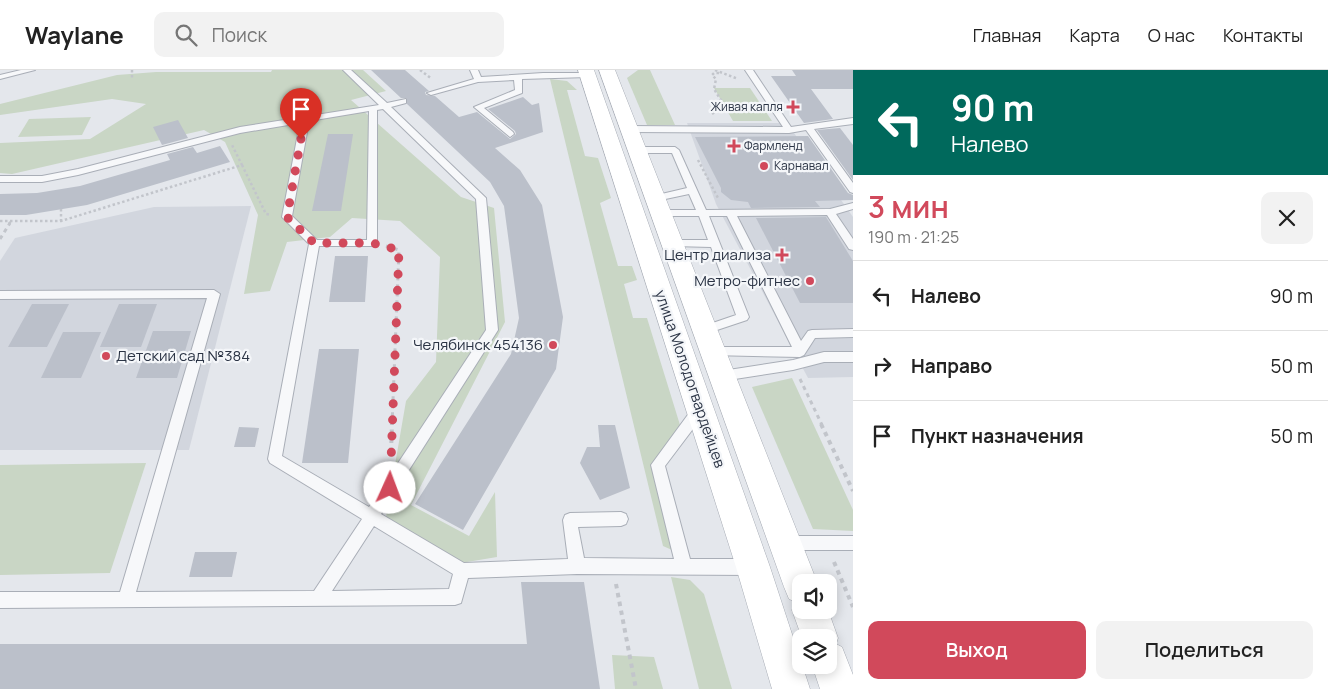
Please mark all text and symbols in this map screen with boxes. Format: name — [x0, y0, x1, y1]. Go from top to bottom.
search box — [154, 12, 504, 57]
text: Waylane — [25, 18, 124, 51]
icon: search — [172, 21, 200, 49]
text: Поиск — [212, 22, 267, 48]
text: Главная — [973, 23, 1042, 47]
text: Карта — [1070, 23, 1120, 47]
text: О нас — [1148, 23, 1195, 47]
text: Контакты — [1223, 23, 1303, 47]
text: 90 m — [951, 84, 1034, 132]
pin — [280, 88, 322, 139]
icon: left — [868, 90, 933, 155]
icon: arrive — [287, 95, 315, 123]
place label: Живая капля — [710, 98, 783, 115]
marker: Живая капля — [787, 101, 799, 113]
text: Налево — [951, 129, 1029, 159]
place label: Фармленд — [744, 137, 803, 154]
marker: Фармленд — [728, 140, 740, 152]
place label: Карнавал — [774, 157, 829, 174]
marker: Карнавал — [758, 160, 770, 172]
text: 3 мин — [868, 186, 949, 227]
button: close — [1261, 192, 1313, 244]
text: 190 m · 21:25 — [868, 226, 959, 248]
place label: Центр диализа — [664, 244, 771, 265]
marker: Центр диализа — [775, 248, 789, 262]
place label: Метро-фитнес — [694, 270, 800, 291]
marker: Метро-фитнес — [804, 275, 816, 287]
icon: left — [868, 282, 896, 310]
text: Налево — [911, 283, 981, 309]
text: 90 m — [1270, 283, 1313, 309]
street label: улица Молодогвардейцев — [650, 287, 731, 471]
place label: Челябинск 454136 — [413, 334, 543, 355]
marker: Челябинск 454136 — [547, 339, 559, 351]
place label: Детский сад №384 — [116, 345, 250, 366]
marker: Детский сад №384 — [100, 350, 112, 362]
icon: right — [868, 352, 896, 380]
text: Направо — [911, 353, 992, 379]
text: 50 m — [1271, 353, 1313, 379]
icon: arrive — [868, 422, 896, 450]
text: Пункт назначения — [911, 423, 1084, 449]
text: 50 m — [1271, 423, 1313, 449]
position arrow — [363, 461, 415, 513]
map controls — [792, 574, 837, 674]
button: sound — [792, 574, 837, 619]
button: Выход — [868, 621, 1086, 679]
button: Поделиться — [1096, 621, 1313, 679]
button: layers — [792, 629, 837, 674]

